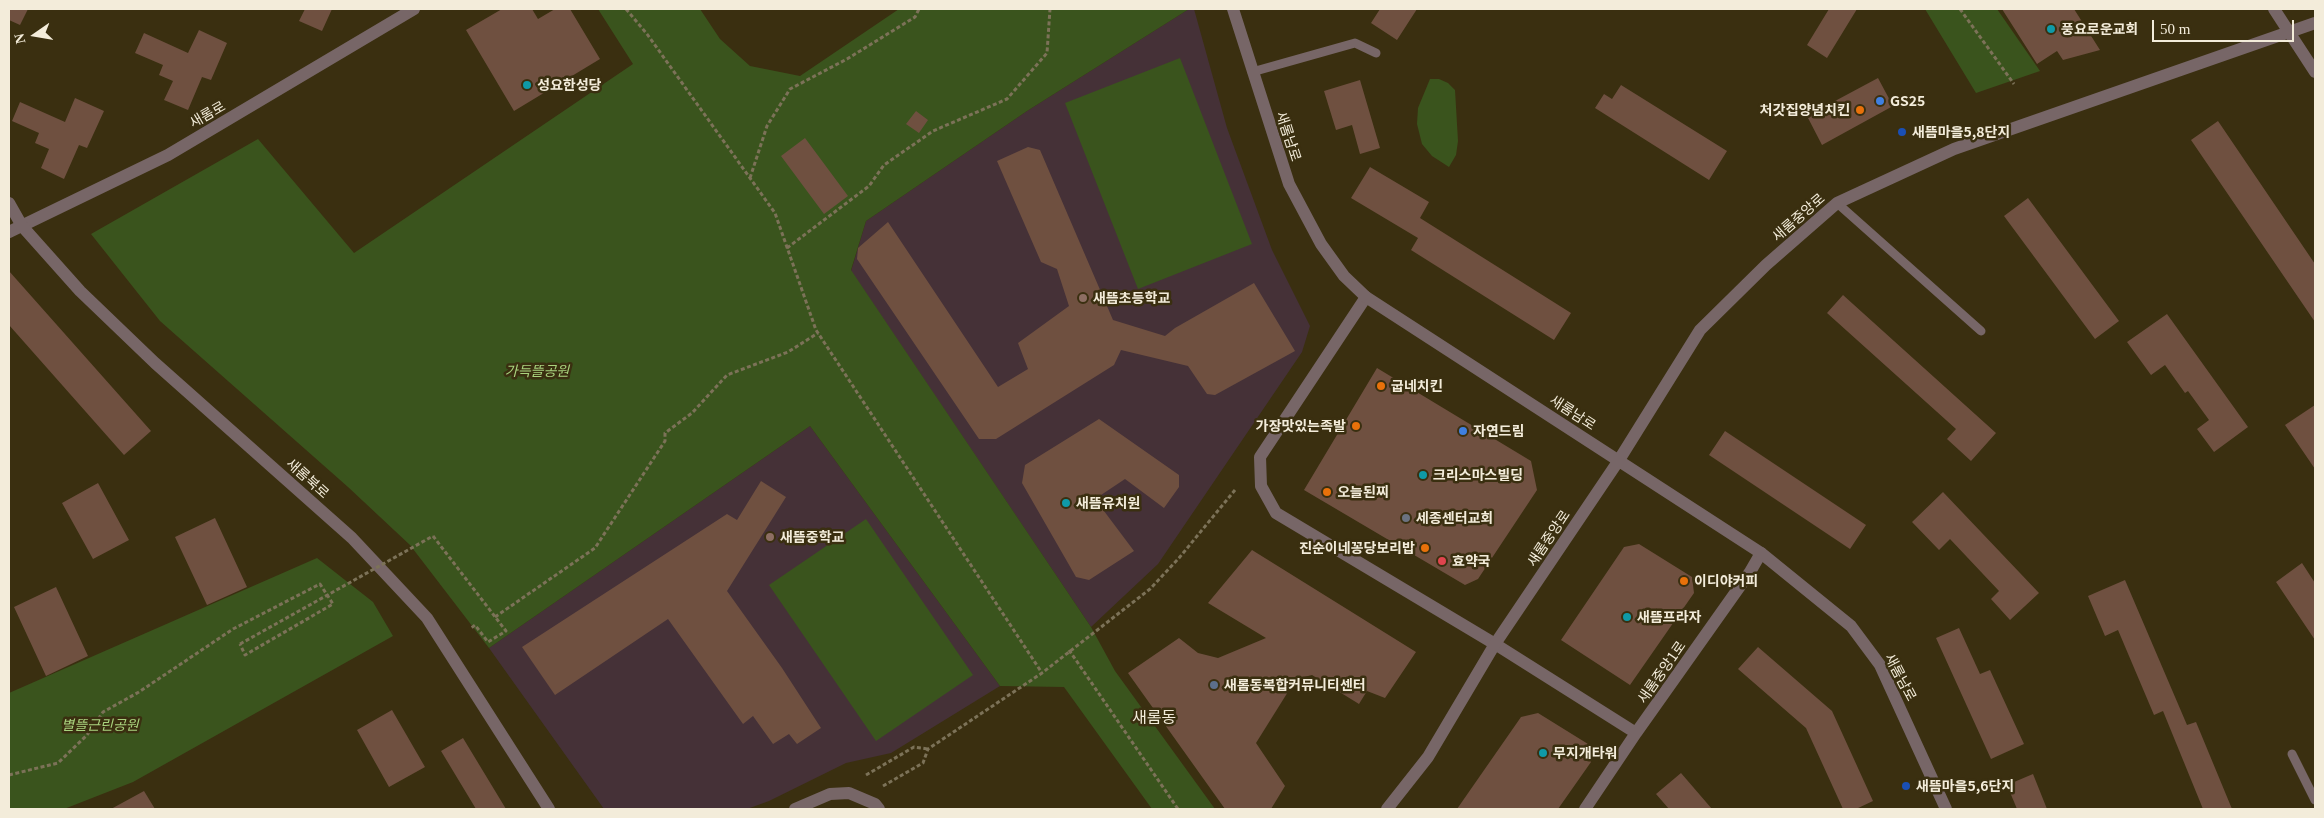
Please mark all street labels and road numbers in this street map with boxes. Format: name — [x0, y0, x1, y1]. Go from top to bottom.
street label: 새롬로 — [186, 97, 228, 131]
street label: 새롬남로 — [1273, 109, 1305, 163]
street label: 새롬중앙로 — [1768, 190, 1828, 244]
street label: 새롬남로 — [1547, 391, 1599, 433]
street label: 새롬북로 — [283, 455, 333, 501]
street label: 새롬중앙로 — [1523, 507, 1573, 569]
street label: 새롬중앙1로 — [1633, 638, 1689, 706]
street label: 새롬남로 — [1881, 650, 1921, 704]

